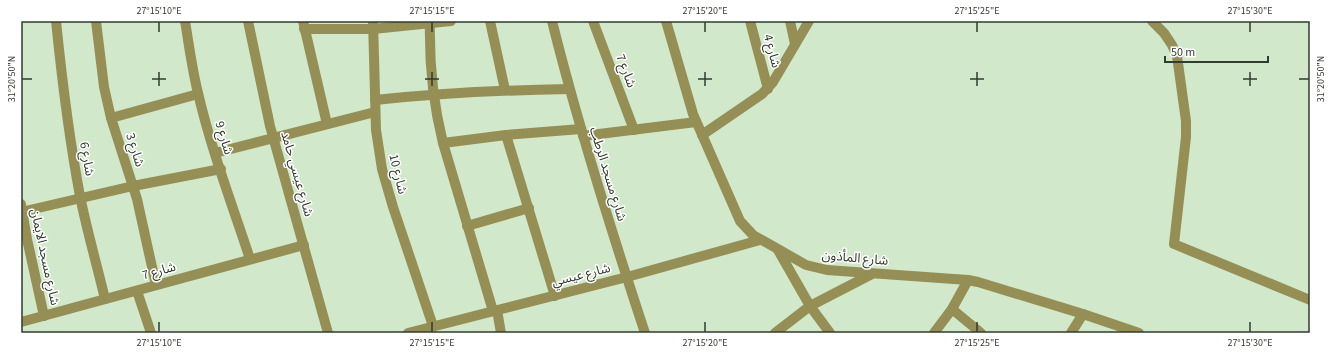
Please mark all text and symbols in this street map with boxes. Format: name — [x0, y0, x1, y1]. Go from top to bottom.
text: 27°15'10"E — [136, 4, 182, 18]
text: 27°15'15"E — [409, 4, 455, 18]
text: 27°15'20"E — [682, 4, 728, 18]
text: 27°15'25"E — [954, 4, 1000, 18]
text: 27°15'30"E — [1227, 4, 1273, 18]
street label: شارع 4 — [758, 32, 785, 70]
scale bar — [1165, 38, 1268, 64]
text: 50 m — [1171, 44, 1195, 61]
street label: شارع 7 — [610, 52, 641, 91]
text: 31°20'50"N — [5, 56, 19, 102]
text: 31°20'50"N — [1314, 56, 1328, 102]
street label: شارع 9 — [209, 119, 238, 157]
street label: شارع مسجد الرطب — [584, 125, 631, 224]
street label: شارع عيسي حامد — [275, 129, 318, 219]
street label: شارع 3 — [120, 131, 149, 169]
street label: شارع 6 — [74, 140, 99, 178]
street label: شارع 10 — [383, 152, 412, 196]
street label: شارع مسجد الايمان — [25, 207, 64, 307]
street label: شارع المأذون — [821, 246, 889, 271]
street label: شارع 7 — [140, 258, 178, 285]
street label: شارع عيسي — [550, 259, 613, 292]
text: 27°15'10"E — [136, 336, 182, 350]
text: 27°15'15"E — [409, 336, 455, 350]
text: 27°15'20"E — [682, 336, 728, 350]
text: 27°15'25"E — [954, 336, 1000, 350]
text: 27°15'30"E — [1227, 336, 1273, 350]

